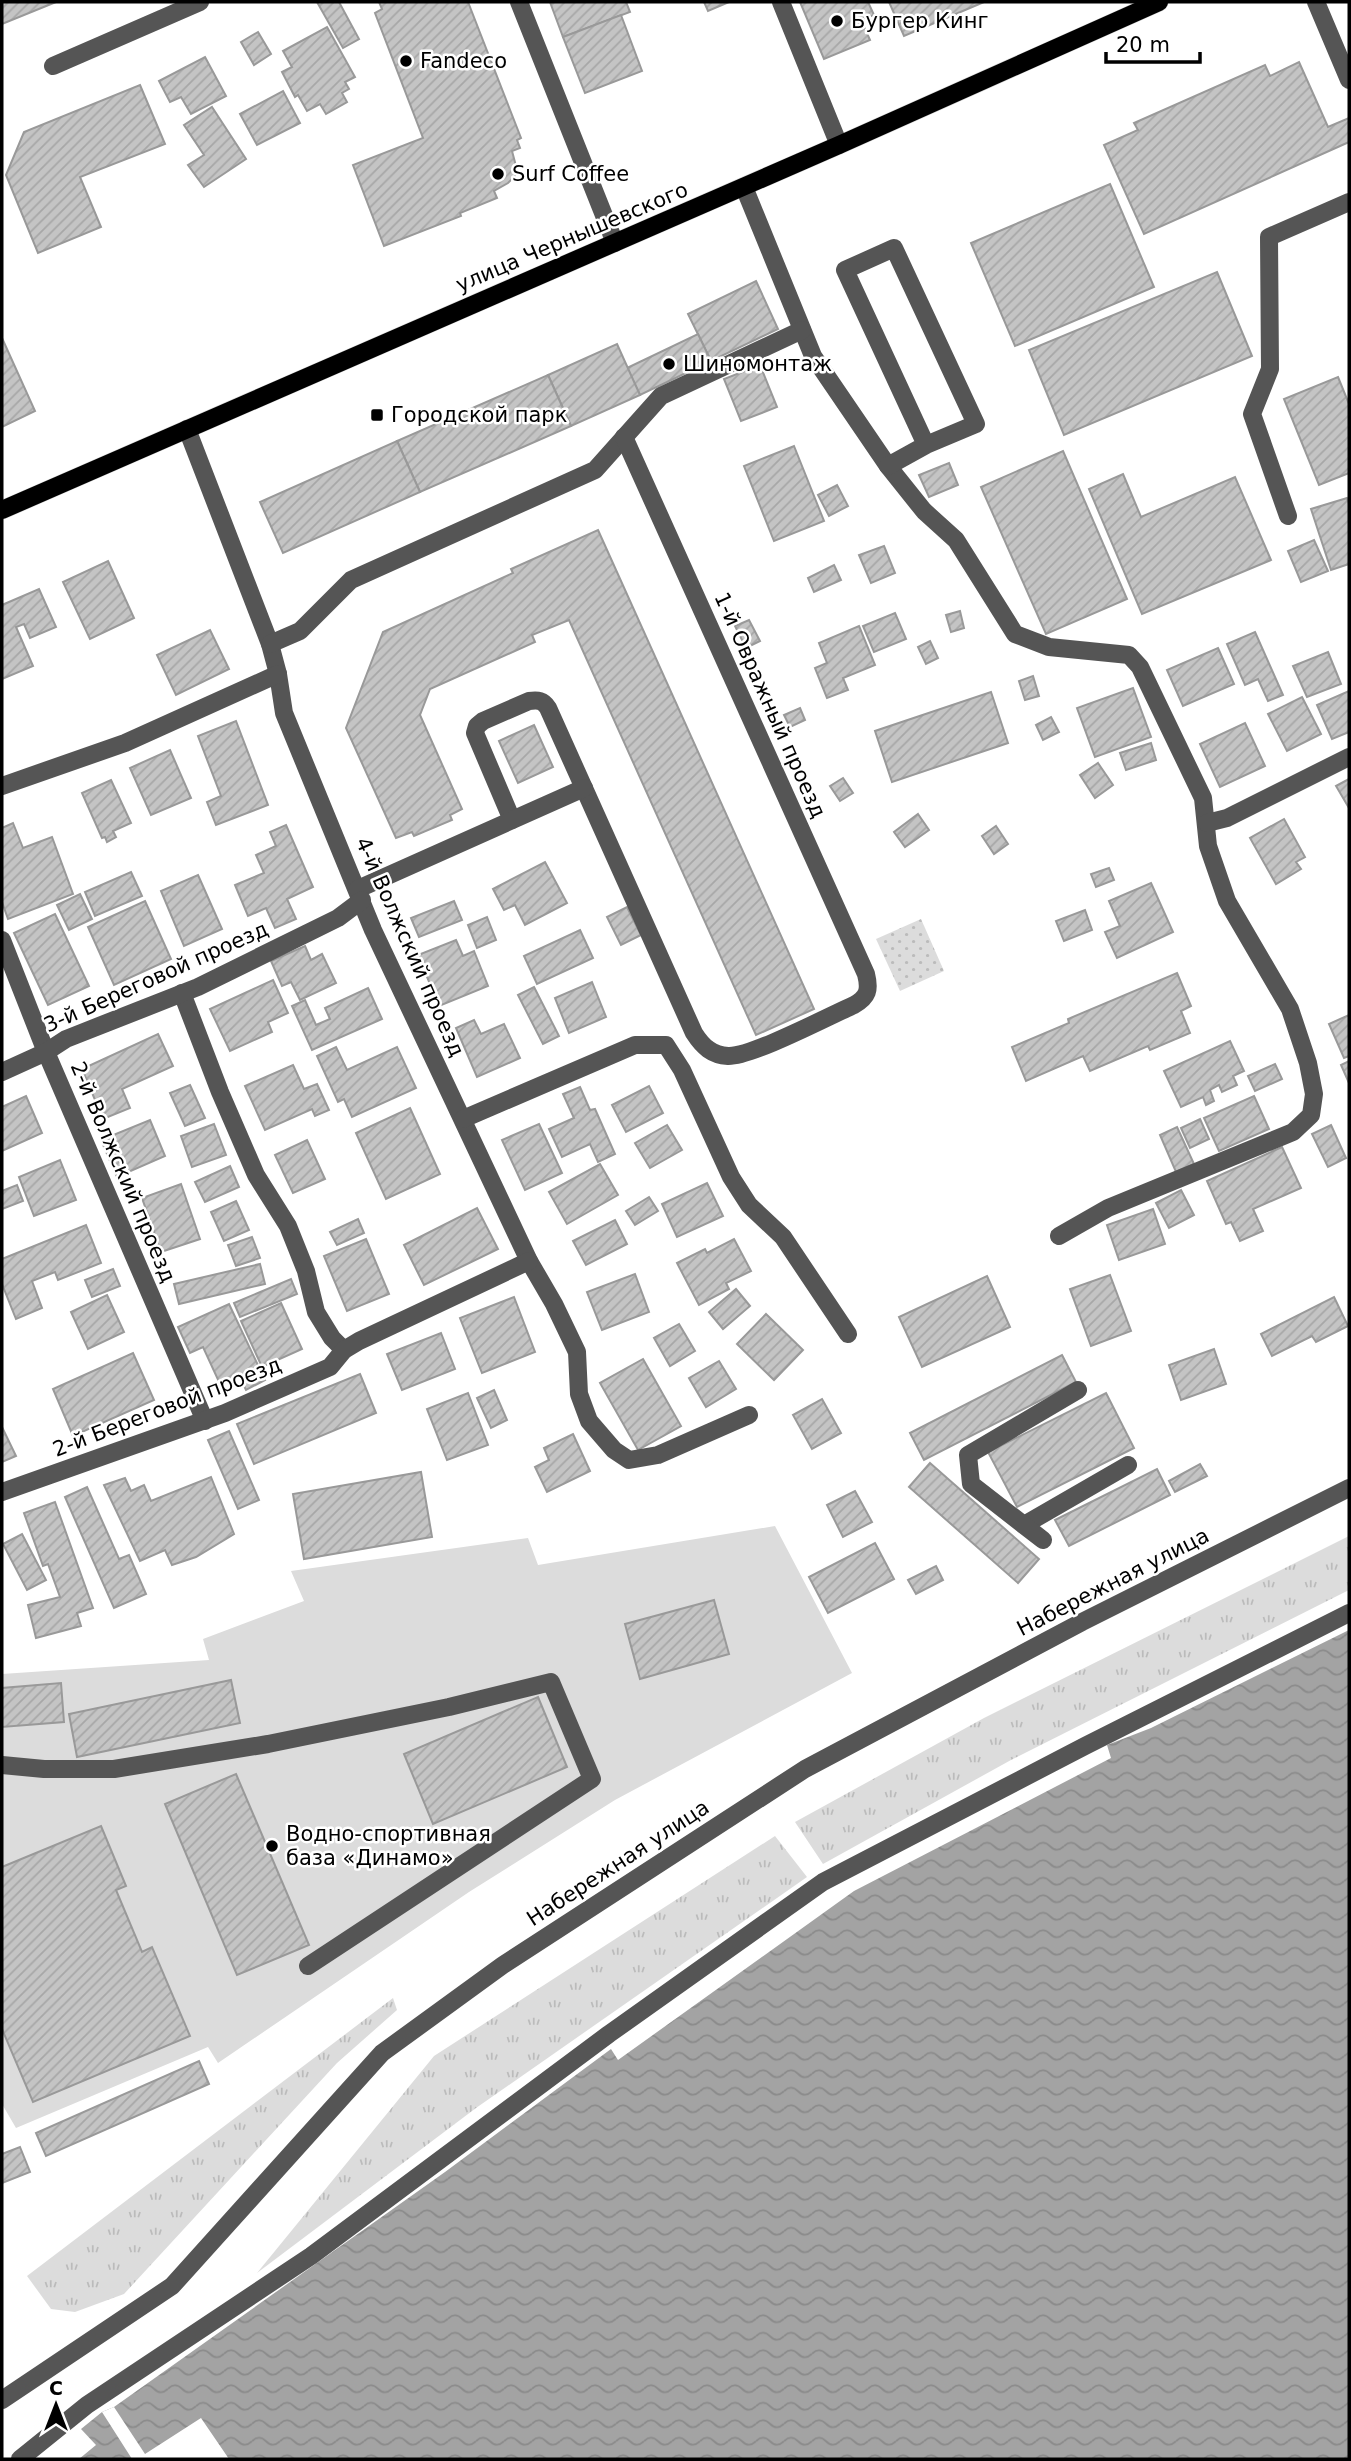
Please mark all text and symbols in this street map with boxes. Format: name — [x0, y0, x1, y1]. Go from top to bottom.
place label: Бургер Кинг — [851, 9, 988, 33]
marker: Бургер Кинг — [829, 13, 845, 29]
scale bar — [1106, 21, 1200, 65]
text: 20 m — [1116, 33, 1170, 57]
place label: Fandeco — [420, 49, 507, 73]
marker: Fandeco — [398, 53, 414, 69]
place label: Surf Coffee — [512, 162, 629, 186]
marker: Surf Coffee — [490, 166, 506, 182]
street label: улица Чернышевского — [452, 177, 692, 297]
place label: Шиномонтаж — [683, 352, 832, 376]
marker: Шиномонтаж — [661, 356, 677, 372]
place label: Городской парк — [391, 403, 567, 427]
marker: Городской парк — [369, 407, 385, 423]
street label: 1-й Овражный проезд — [709, 588, 831, 822]
street label: 4-й Волжский проезд — [351, 834, 469, 1060]
street label: 3-й Береговой проезд — [40, 917, 272, 1037]
street label: 2-й Волжский проезд — [66, 1058, 180, 1286]
street label: 2-й Береговой проезд — [49, 1352, 285, 1462]
street label: Набережная улица — [1013, 1523, 1213, 1641]
street label: Набережная улица — [522, 1795, 714, 1931]
place label: Водно-спортивная база «Динамо» — [286, 1822, 491, 1870]
marker: Водно-спортивная база «Динамо» — [264, 1838, 280, 1854]
north arrow — [21, 2370, 91, 2440]
text: С — [49, 2377, 63, 2399]

